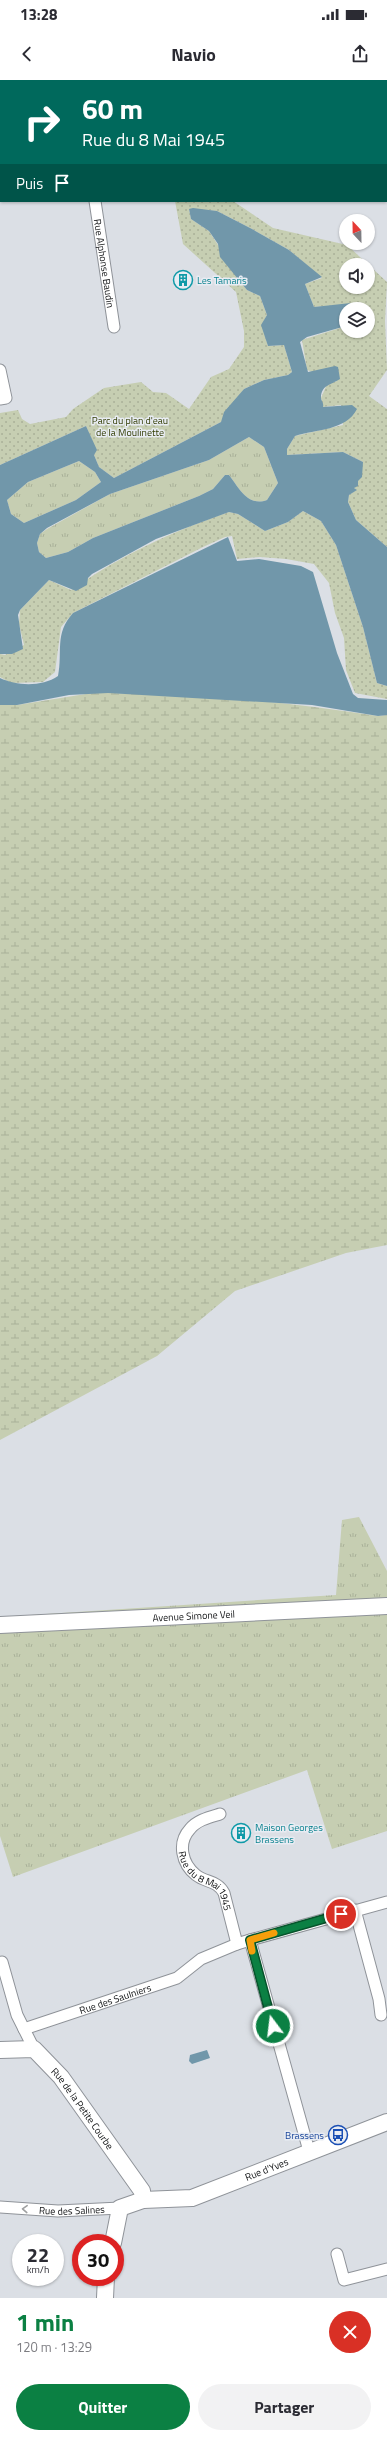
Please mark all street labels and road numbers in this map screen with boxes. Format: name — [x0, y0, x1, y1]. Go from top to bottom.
street label: Rue Alphonse Baudin — [90, 218, 118, 309]
street label: Avenue Simone Veil — [152, 1606, 235, 1626]
street label: Rue du 8 Mai 1945 — [175, 1850, 235, 1912]
street label: Rue des Saulniers — [77, 1980, 153, 2018]
street label: Rue de la Petite Courbe — [48, 2064, 117, 2153]
street label: Rue d'Yves — [243, 2154, 291, 2185]
street label: Rue des Salines — [38, 2202, 106, 2219]

